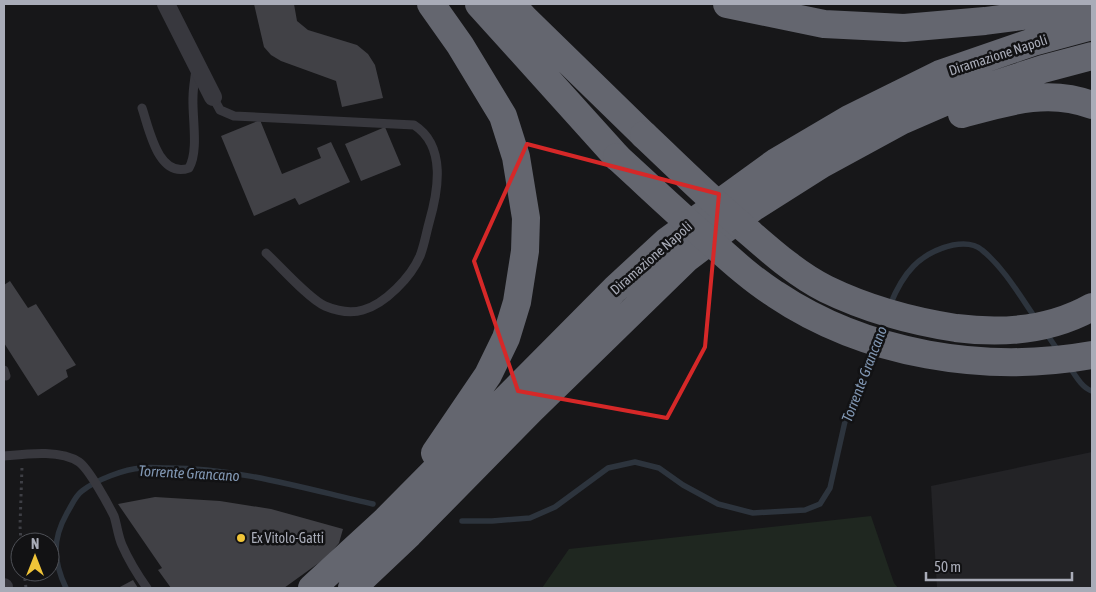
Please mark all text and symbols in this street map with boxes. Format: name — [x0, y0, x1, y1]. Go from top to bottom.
street label: Diramazione Napoli — [947, 32, 1049, 78]
street label: Diramazione Napoli — [607, 218, 695, 298]
water label: Torrente Grancano — [838, 324, 890, 424]
water label: Torrente Grancano — [138, 462, 240, 484]
place label: Ex Vitolo-Gatti — [251, 530, 324, 546]
north arrow — [10, 532, 60, 582]
marker: Ex Vitolo-Gatti — [235, 532, 247, 544]
text: N — [31, 536, 39, 552]
scale bar — [926, 550, 1072, 582]
text: 50 m — [934, 558, 961, 575]

